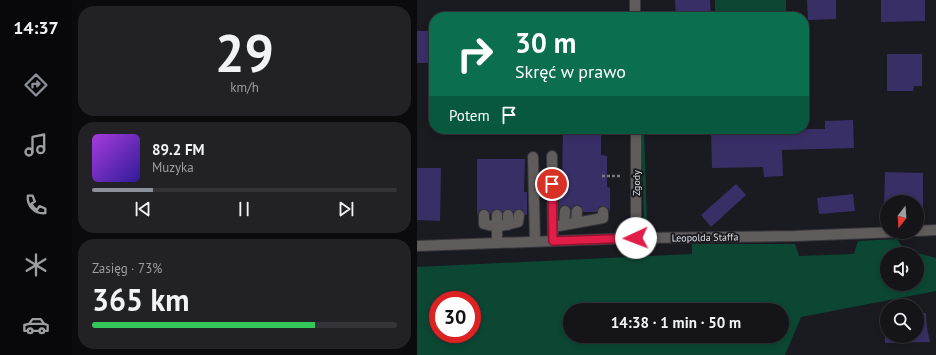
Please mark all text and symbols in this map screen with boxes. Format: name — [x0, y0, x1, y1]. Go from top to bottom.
text: 14:37 — [13, 16, 59, 39]
text: 29 — [215, 19, 274, 86]
text: 30 m — [515, 24, 576, 61]
icon: right — [449, 28, 501, 80]
text: Skręć w prawo — [515, 60, 626, 83]
icon: directions — [22, 71, 50, 99]
text: km/h — [230, 79, 259, 96]
icon: arrive — [498, 104, 520, 126]
text: Potem — [449, 106, 490, 125]
icon: music — [22, 131, 50, 159]
text: 89.2 FM — [152, 140, 205, 159]
text: Muzyka — [152, 159, 194, 176]
pin — [535, 167, 569, 201]
street label: Zgody — [630, 170, 643, 196]
icon: arrive — [541, 173, 563, 195]
icon: phone — [22, 191, 50, 219]
north arrow — [880, 195, 924, 239]
map controls — [880, 195, 924, 343]
icon: previous — [132, 198, 154, 220]
icon: pause — [233, 198, 255, 220]
icon: next — [335, 198, 357, 220]
position arrow — [615, 217, 657, 259]
street label: Leopolda Staffa — [672, 230, 738, 245]
button: sound — [880, 247, 924, 291]
icon: climate — [22, 251, 50, 279]
text: Zasięg · 73% — [92, 260, 162, 277]
text: 365 km — [92, 280, 190, 319]
speed limit sign: 30 — [429, 291, 481, 343]
button: search — [880, 299, 924, 343]
icon: car — [22, 311, 50, 339]
text: 14:38 · 1 min · 50 m — [611, 313, 741, 332]

